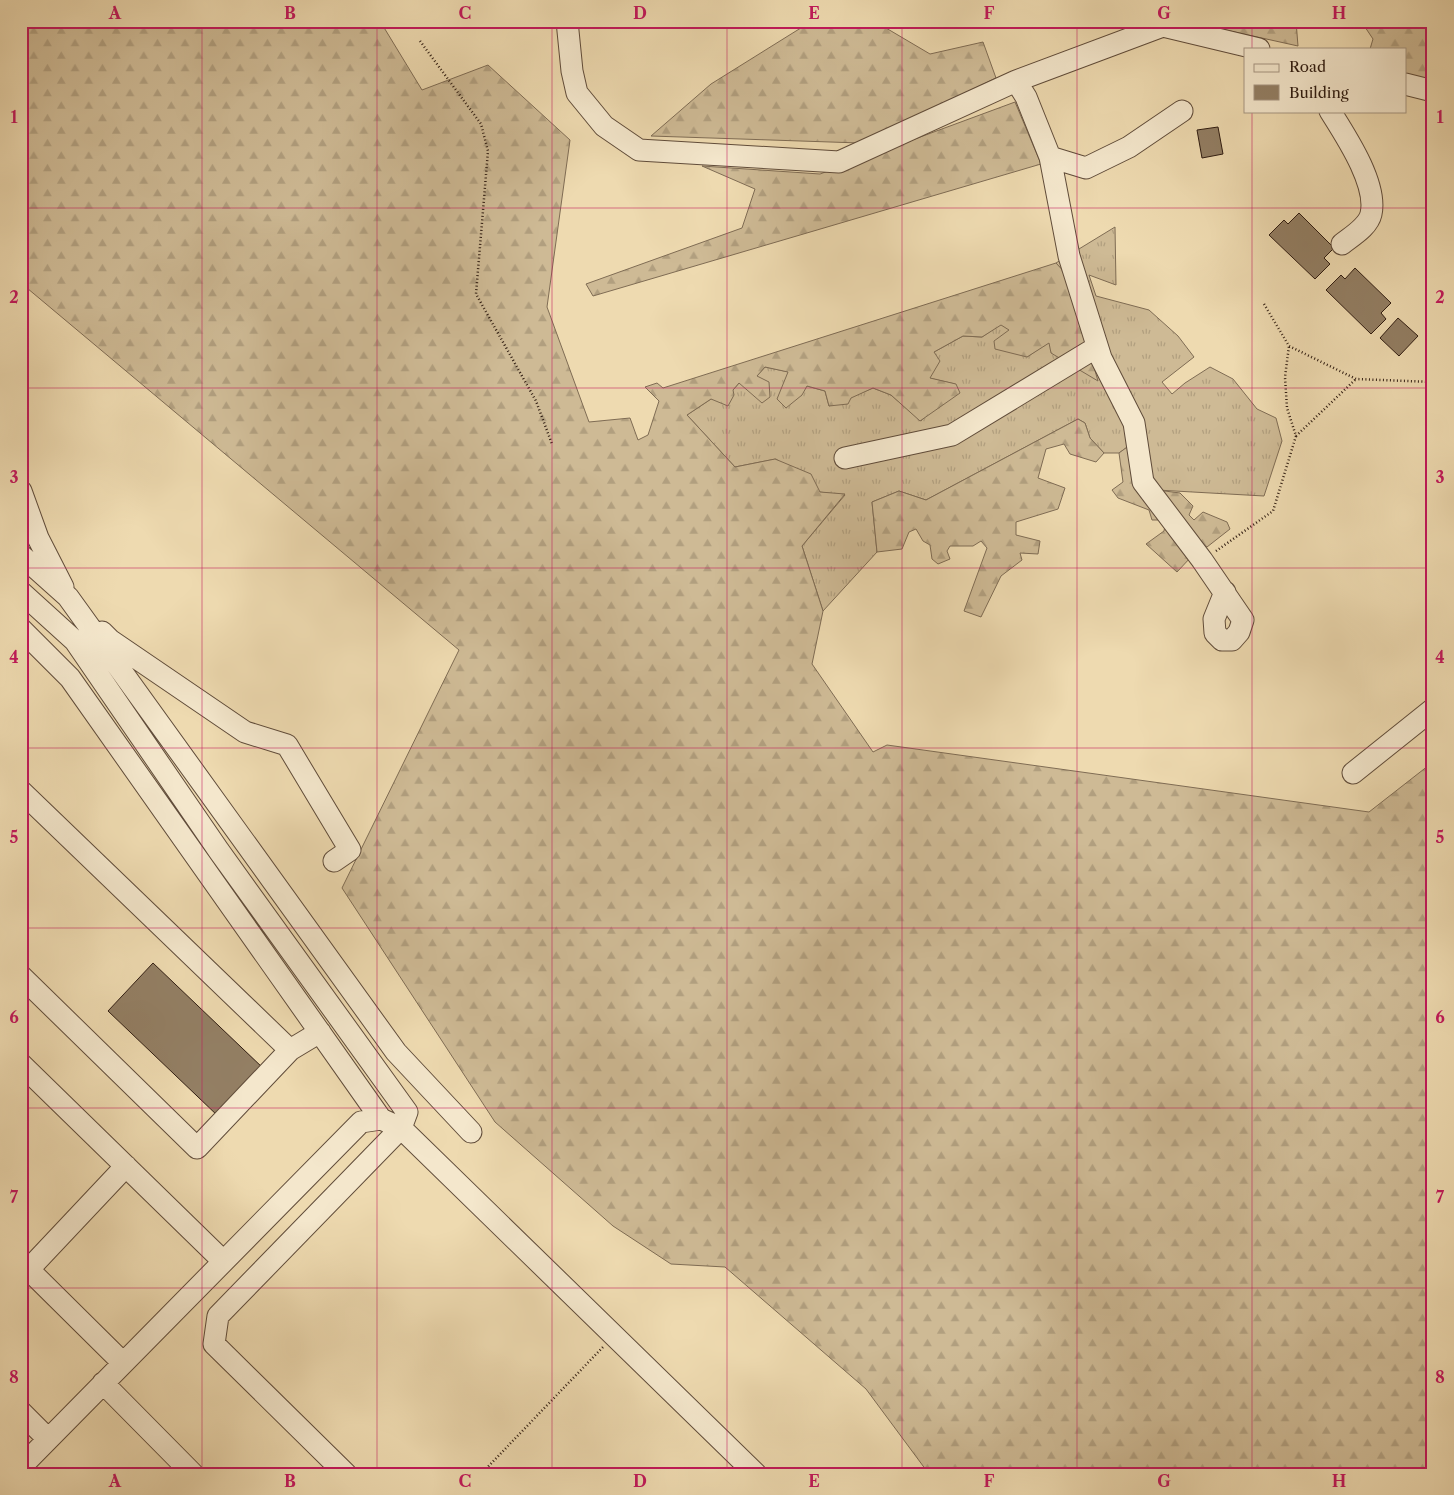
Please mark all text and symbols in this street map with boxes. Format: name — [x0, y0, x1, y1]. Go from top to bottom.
text: A — [108, 3, 122, 23]
text: B — [284, 3, 296, 23]
text: C — [459, 3, 471, 23]
text: D — [633, 3, 647, 23]
text: E — [808, 3, 820, 23]
text: F — [984, 3, 995, 23]
text: G — [1157, 3, 1171, 23]
text: H — [1332, 3, 1346, 23]
legend — [1244, 48, 1406, 112]
text: Road — [1289, 57, 1326, 76]
text: Building — [1289, 83, 1349, 102]
text: 1 — [10, 107, 18, 127]
text: 1 — [1436, 107, 1444, 127]
text: 2 — [9, 287, 19, 307]
text: 2 — [1435, 287, 1445, 307]
text: 3 — [9, 467, 19, 487]
text: 3 — [1435, 467, 1445, 487]
text: 4 — [9, 647, 19, 667]
text: 4 — [1435, 647, 1445, 667]
text: 5 — [10, 827, 19, 847]
text: 5 — [1436, 827, 1445, 847]
text: 6 — [9, 1007, 19, 1027]
text: 6 — [1435, 1007, 1445, 1027]
text: 7 — [10, 1187, 19, 1207]
text: 7 — [1436, 1187, 1445, 1207]
text: 8 — [9, 1367, 19, 1387]
text: 8 — [1435, 1367, 1445, 1387]
text: A — [108, 1471, 122, 1491]
text: B — [284, 1471, 296, 1491]
text: C — [459, 1471, 471, 1491]
text: D — [633, 1471, 647, 1491]
text: E — [808, 1471, 820, 1491]
text: F — [984, 1471, 995, 1491]
text: G — [1157, 1471, 1171, 1491]
text: H — [1332, 1471, 1346, 1491]

